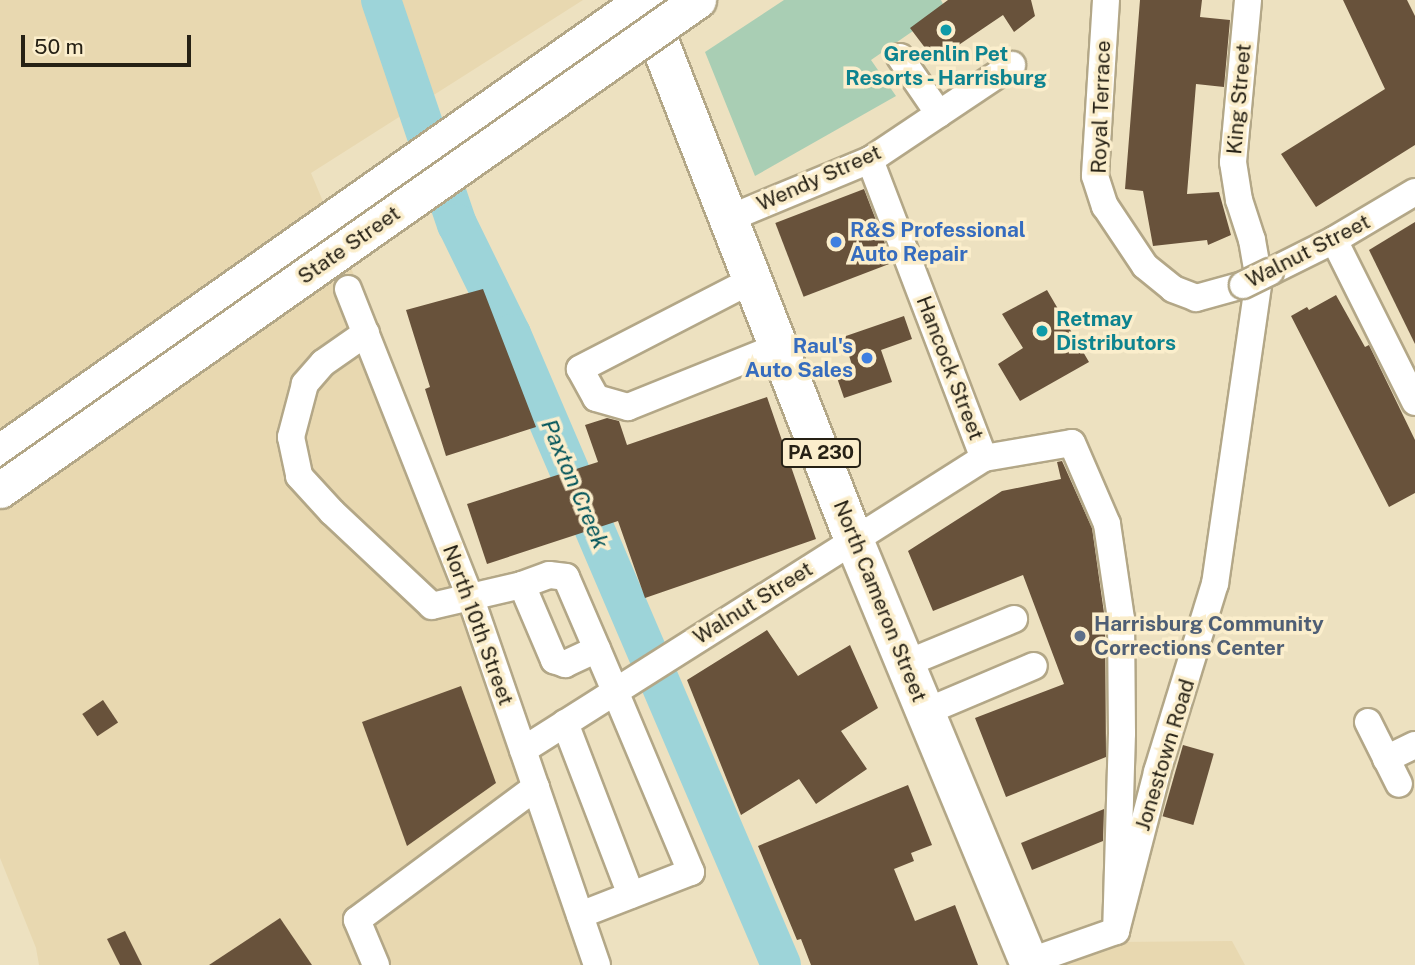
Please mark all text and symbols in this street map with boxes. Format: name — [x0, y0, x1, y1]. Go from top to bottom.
scale bar — [24, 21, 194, 65]
marker: Greenlin Pet Resorts - Harrisburg — [938, 22, 954, 38]
text: 50 m — [34, 34, 84, 59]
street label: Royal Terrace — [1086, 40, 1116, 174]
place label: Greenlin Pet Resorts - Harrisburg — [844, 41, 1048, 91]
street label: King Street — [1222, 42, 1256, 156]
street label: Wendy Street — [753, 139, 885, 217]
street label: State Street — [293, 201, 405, 289]
street label: Walnut Street — [1242, 209, 1374, 293]
place label: R&S Professional Auto Repair — [850, 217, 1026, 267]
marker: R&S Professional Auto Repair — [828, 234, 844, 250]
street label: Hancock Street — [911, 292, 989, 444]
place label: Retmay Distributors — [1056, 306, 1176, 356]
marker: Retmay Distributors — [1034, 323, 1050, 339]
place label: Raul's Auto Sales — [745, 333, 853, 383]
marker: Raul's Auto Sales — [859, 350, 875, 366]
water label: Paxton Creek — [535, 415, 615, 553]
road number: PA 230 — [781, 437, 861, 468]
street label: North Cameron Street — [828, 496, 932, 706]
street label: North 10th Street — [437, 541, 519, 709]
street label: Walnut Street — [689, 556, 817, 650]
place label: Harrisburg Community Corrections Center — [1094, 611, 1324, 661]
marker: Harrisburg Community Corrections Center — [1072, 628, 1088, 644]
street label: Jonestown Road — [1130, 676, 1200, 834]

